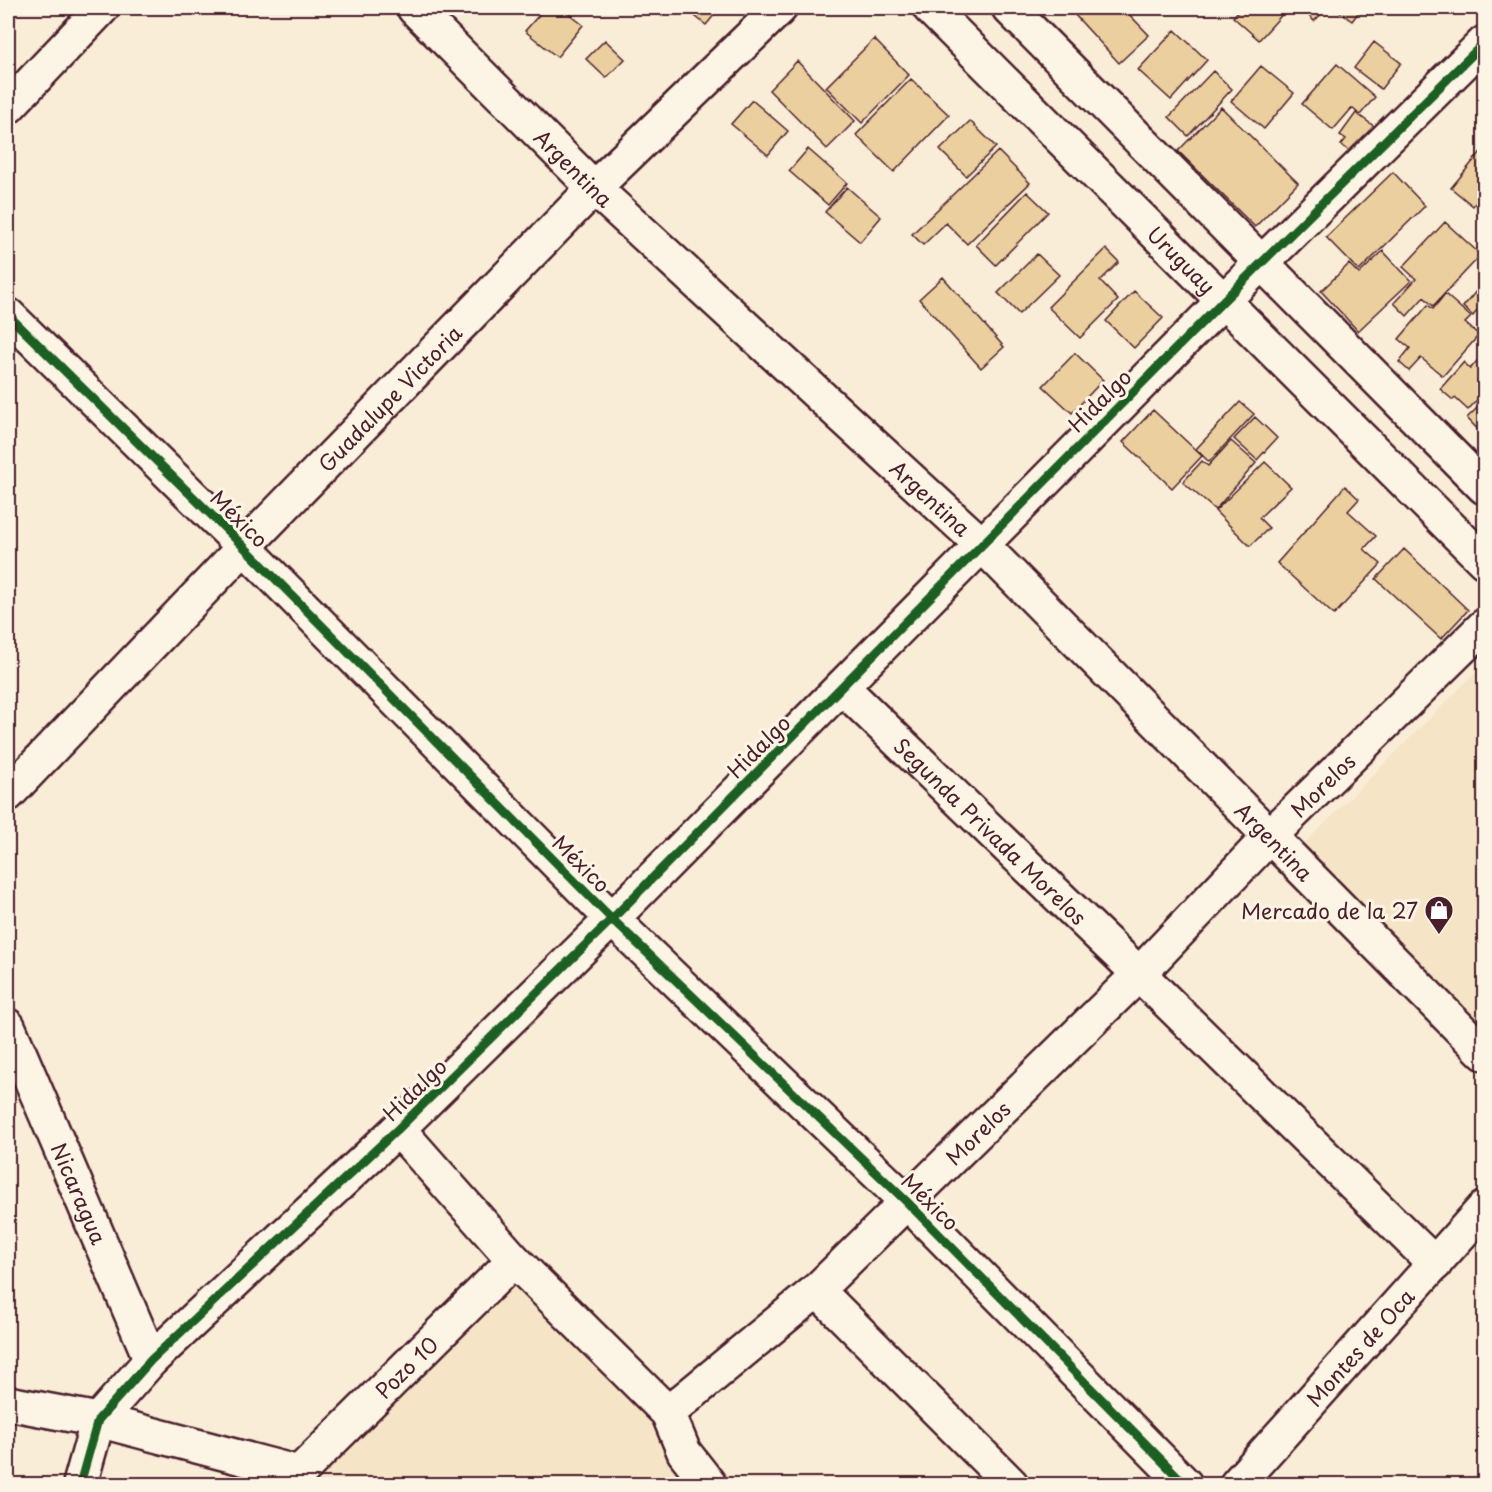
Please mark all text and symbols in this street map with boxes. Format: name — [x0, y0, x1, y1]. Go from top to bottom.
street label: Argentina — [527, 121, 621, 215]
street label: Uruguay — [1140, 218, 1224, 301]
street label: Guadalupe Victoria — [310, 317, 469, 479]
street label: Hidalgo — [1060, 361, 1138, 439]
street label: Argentina — [883, 452, 979, 544]
street label: México — [204, 482, 276, 554]
street label: Hidalgo — [719, 707, 797, 785]
street label: Segunda Privada Morelos — [887, 730, 1095, 932]
street label: Morelos — [1283, 745, 1362, 824]
street label: Argentina — [1228, 794, 1321, 888]
street label: México — [546, 827, 618, 899]
place label: Mercado de la 27 — [1241, 894, 1418, 926]
shop icon: Mercado de la 27 — [1423, 894, 1455, 936]
street label: Hidalgo — [375, 1050, 453, 1128]
street label: Morelos — [938, 1093, 1017, 1172]
street label: Nicaragua — [44, 1138, 116, 1249]
street label: México — [895, 1165, 967, 1237]
street label: Montes de Oca — [1298, 1280, 1422, 1413]
street label: Pozo 10 — [367, 1328, 445, 1406]

